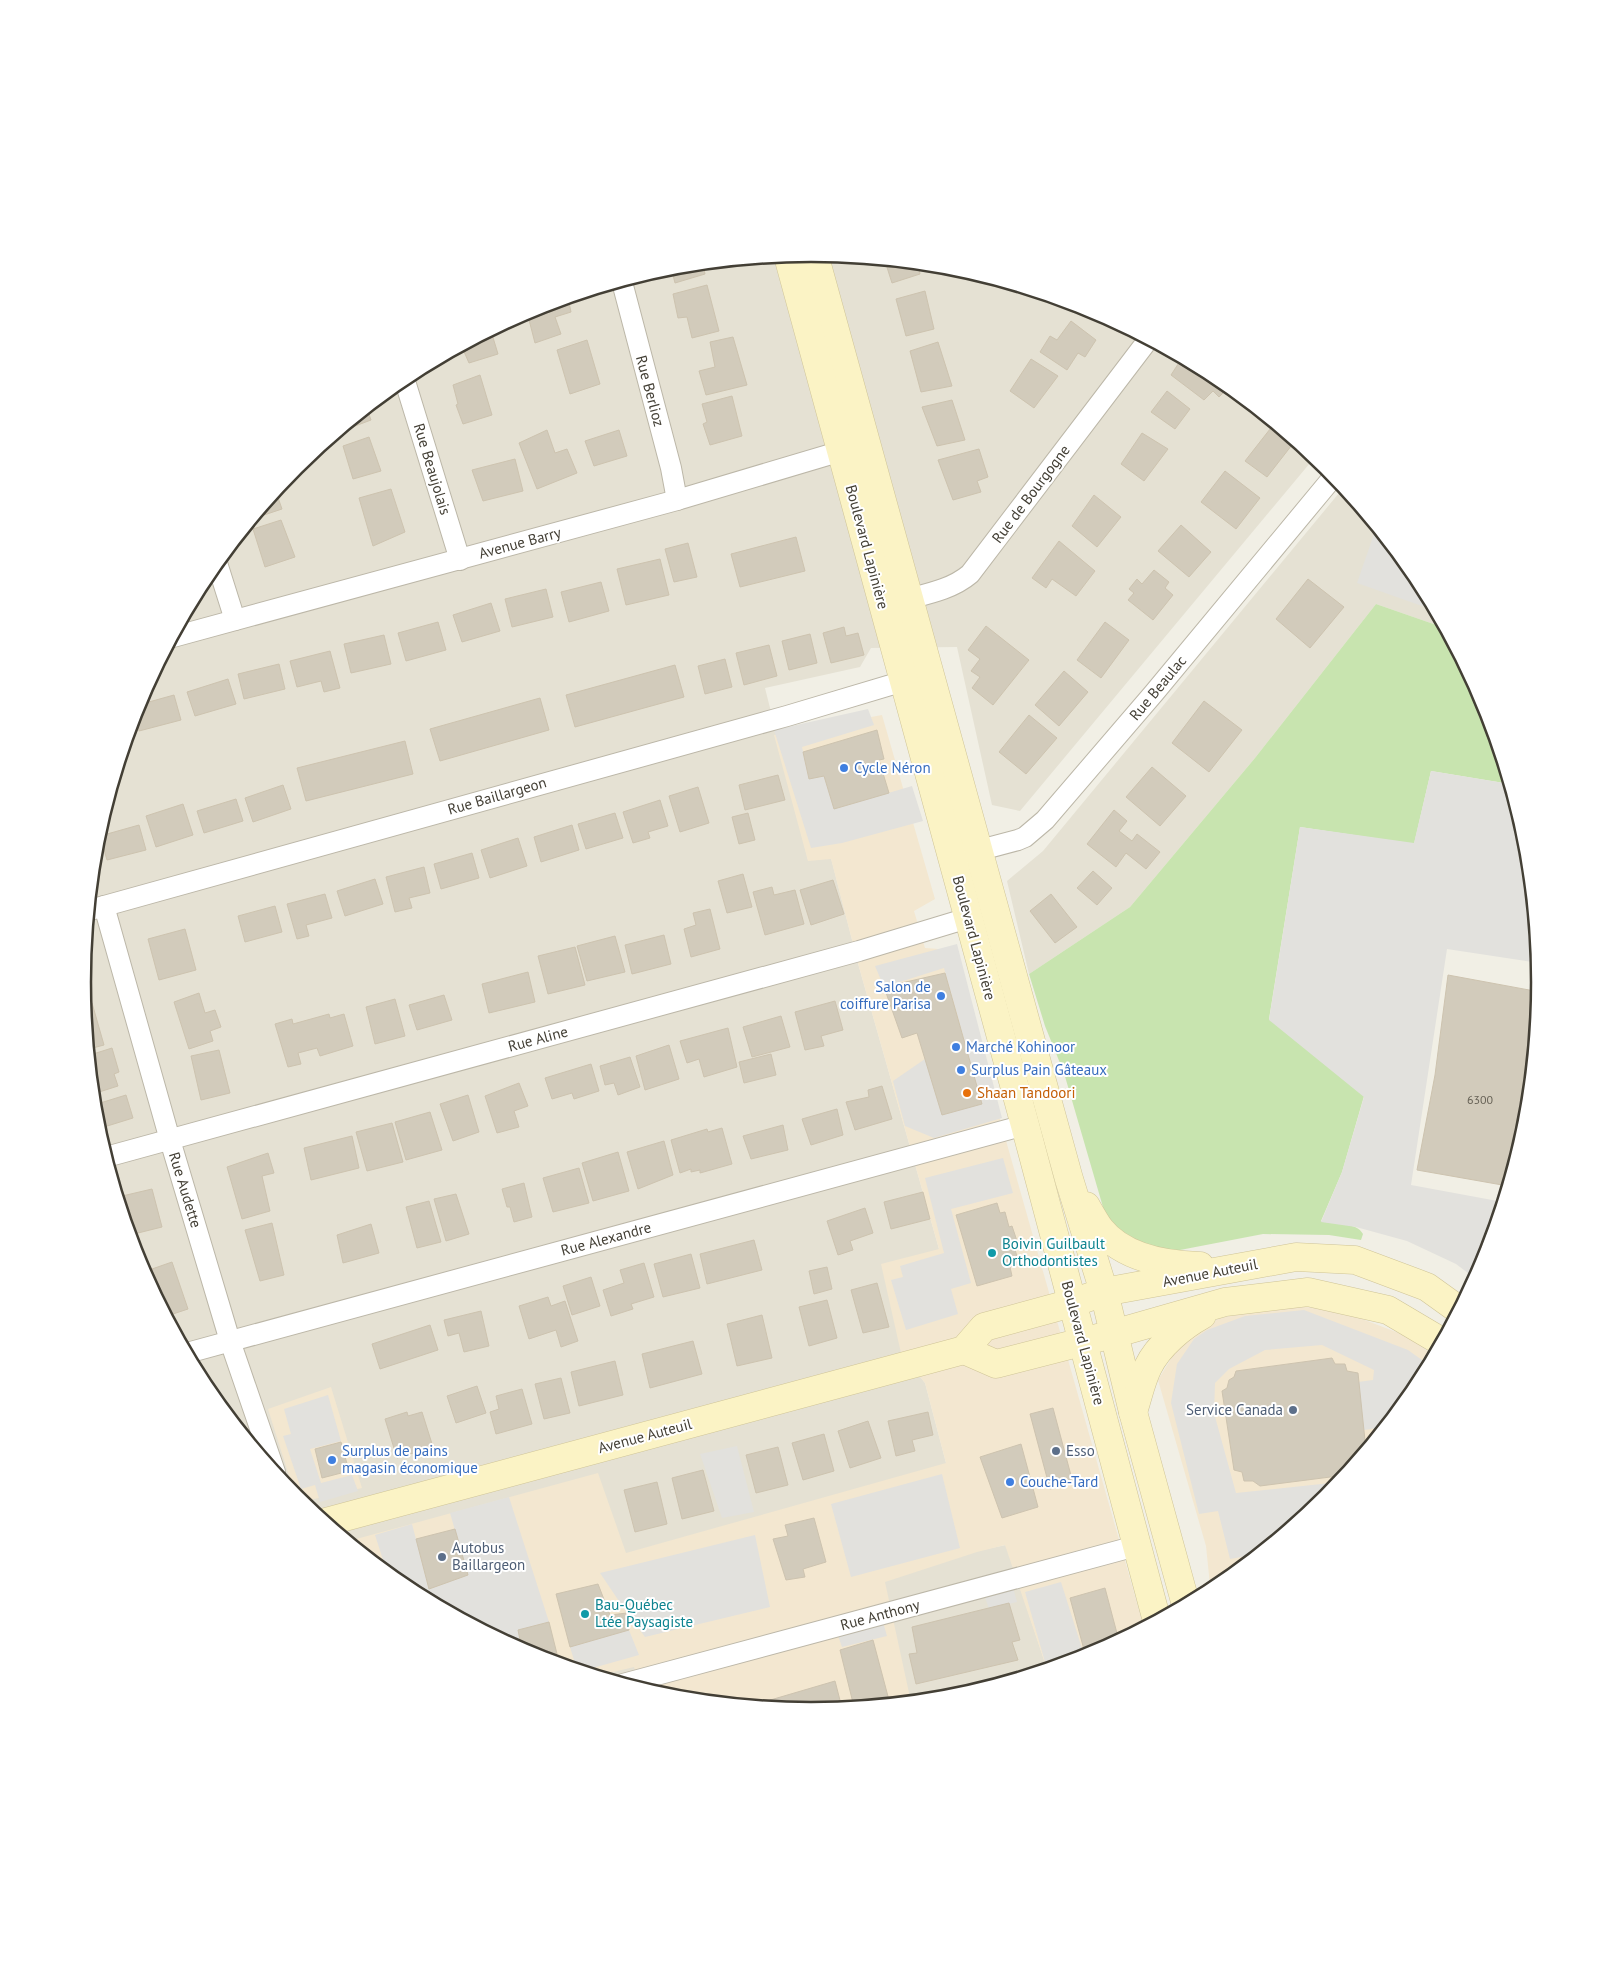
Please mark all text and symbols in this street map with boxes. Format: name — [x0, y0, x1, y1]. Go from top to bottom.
street label: Rue Berlioz — [632, 353, 669, 429]
street label: Rue Beaujolais — [410, 421, 455, 517]
street label: Rue de Bourgogne — [987, 441, 1074, 547]
street label: Boulevard Lapinière — [842, 483, 893, 611]
street label: Avenue Barry — [477, 522, 563, 563]
street label: Rue Beaulac — [1125, 651, 1190, 724]
place label: Cycle Néron — [854, 758, 931, 777]
marker: Cycle Néron — [838, 762, 850, 774]
street label: Rue Baillargeon — [445, 772, 548, 819]
street label: Boulevard Lapinière — [949, 874, 1000, 1002]
place label: Salon de coiffure Parisa — [840, 977, 931, 1013]
marker: Salon de coiffure Parisa — [935, 990, 947, 1002]
street label: Rue Aline — [506, 1021, 570, 1056]
place label: Marché Kohinoor — [966, 1037, 1075, 1056]
marker: Marché Kohinoor — [950, 1041, 962, 1053]
place label: Surplus Pain Gâteaux — [971, 1060, 1107, 1079]
marker: Surplus Pain Gâteaux — [955, 1064, 967, 1076]
place label: Shaan Tandoori — [977, 1083, 1075, 1102]
marker: Shaan Tandoori — [961, 1087, 973, 1099]
house number: 6300 — [1467, 1092, 1494, 1107]
street label: Rue Audette — [165, 1150, 206, 1230]
street label: Rue Alexandre — [559, 1217, 653, 1260]
place label: Boivin Guilbault Orthodontistes — [1002, 1234, 1105, 1270]
marker: Boivin Guilbault Orthodontistes — [986, 1247, 998, 1259]
street label: Avenue Auteuil — [1161, 1254, 1260, 1291]
street label: Boulevard Lapinière — [1058, 1279, 1109, 1407]
place label: Service Canada — [1186, 1400, 1283, 1419]
marker: Service Canada — [1287, 1404, 1299, 1416]
street label: Avenue Auteuil — [596, 1414, 694, 1457]
place label: Surplus de pains magasin économique — [342, 1441, 478, 1477]
place label: Esso — [1066, 1441, 1095, 1460]
marker: Esso — [1050, 1445, 1062, 1457]
marker: Surplus de pains magasin économique — [326, 1454, 338, 1466]
place label: Couche-Tard — [1020, 1472, 1098, 1491]
marker: Couche-Tard — [1004, 1476, 1016, 1488]
place label: Autobus Baillargeon — [452, 1538, 525, 1574]
marker: Autobus Baillargeon — [436, 1551, 448, 1563]
place label: Bau-Québec Ltée Paysagiste — [595, 1595, 693, 1631]
street label: Rue Anthony — [838, 1595, 922, 1634]
marker: Bau-Québec Ltée Paysagiste — [579, 1608, 591, 1620]

